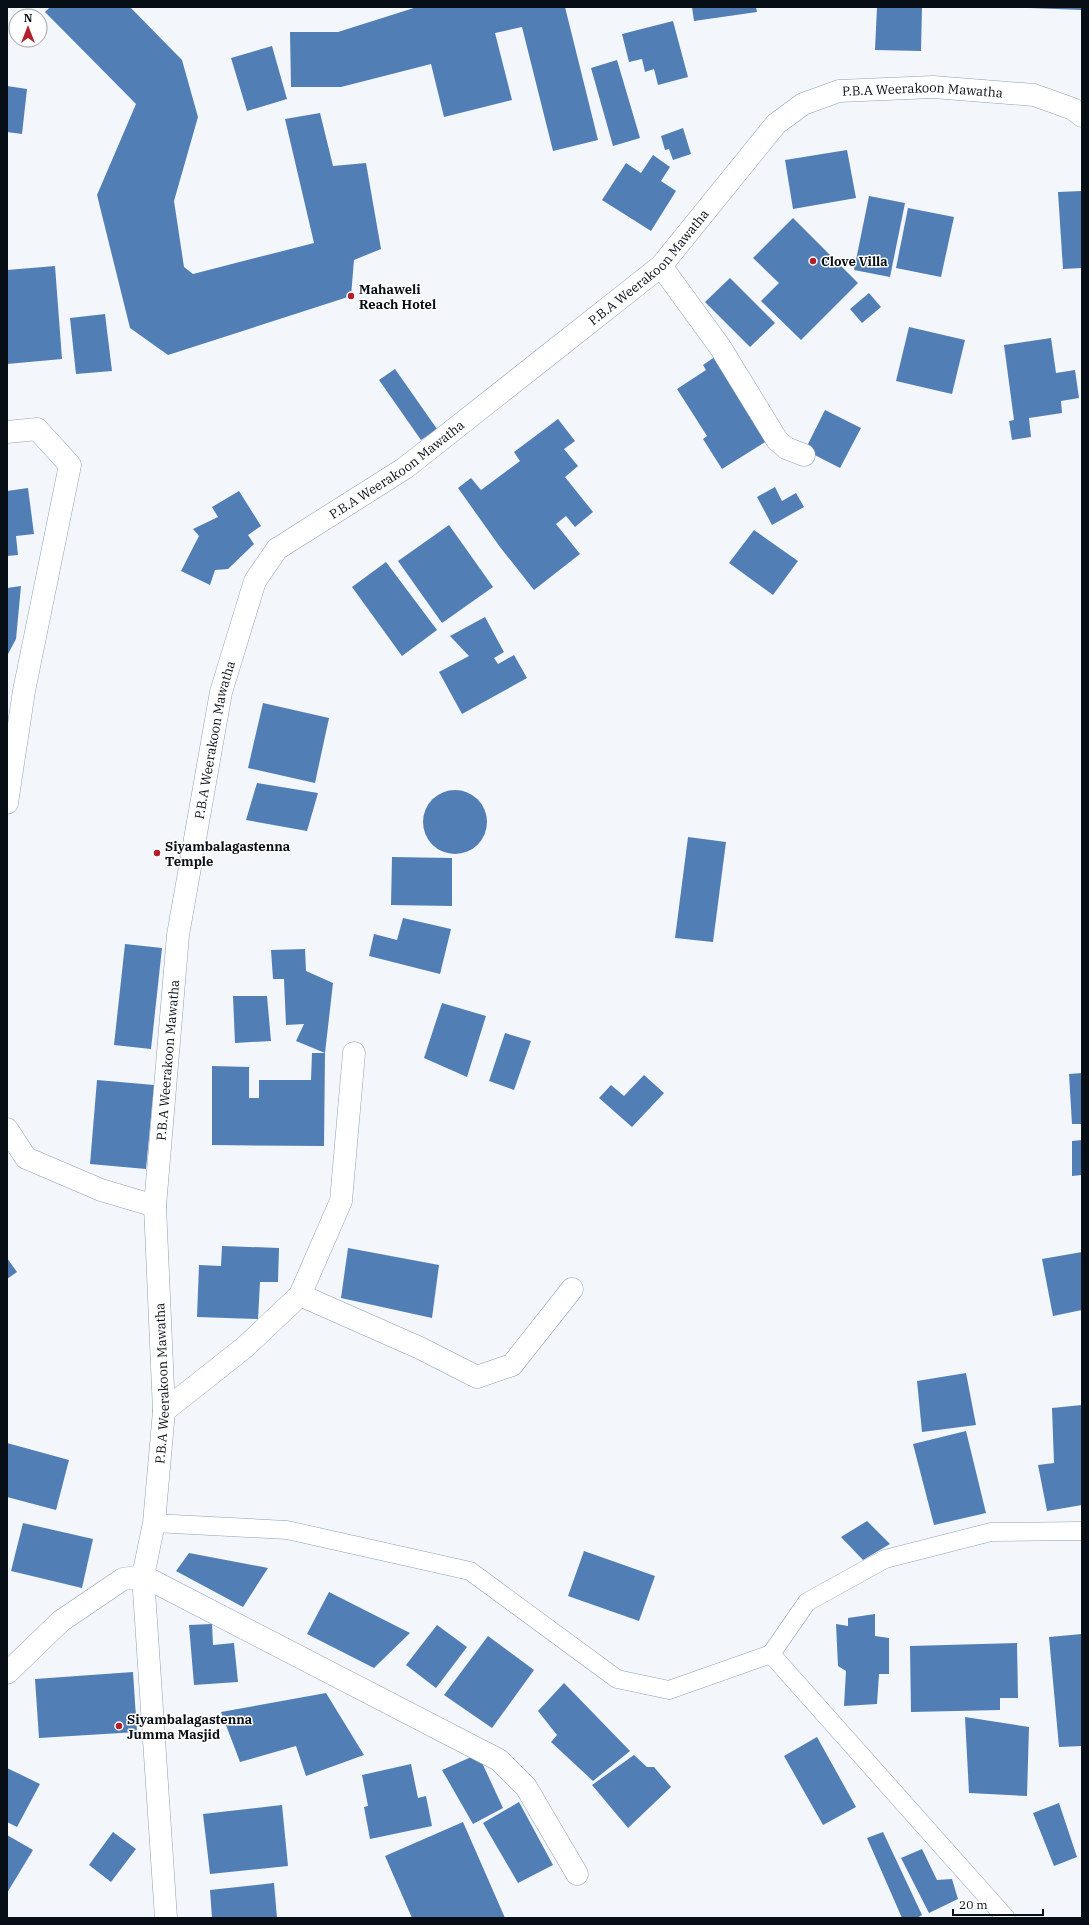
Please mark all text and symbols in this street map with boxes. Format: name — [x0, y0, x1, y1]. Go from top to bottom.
north arrow — [8, 8, 48, 48]
text: N — [24, 11, 33, 25]
street label: P.B.A Weerakoon Mawatha — [842, 78, 1004, 101]
street label: P.B.A Weerakoon Mawatha — [585, 206, 712, 329]
place label: Clove Villa — [821, 253, 888, 270]
marker: Clove Villa — [808, 256, 818, 266]
place label: Mahaweli Reach Hotel — [359, 281, 436, 313]
marker: Mahaweli Reach Hotel — [346, 291, 356, 301]
street label: P.B.A Weerakoon Mawatha — [326, 416, 468, 522]
street label: P.B.A Weerakoon Mawatha — [190, 659, 239, 820]
place label: Siyambalagastenna Temple — [165, 838, 291, 870]
marker: Siyambalagastenna Temple — [152, 848, 162, 858]
street label: P.B.A Weerakoon Mawatha — [152, 979, 183, 1141]
street label: P.B.A Weerakoon Mawatha — [151, 1302, 173, 1465]
place label: Siyambalagastenna Jumma Masjid — [127, 1711, 253, 1743]
marker: Siyambalagastenna Jumma Masjid — [114, 1721, 124, 1731]
scale bar — [953, 1891, 1043, 1917]
text: 20 m — [959, 1897, 988, 1912]

